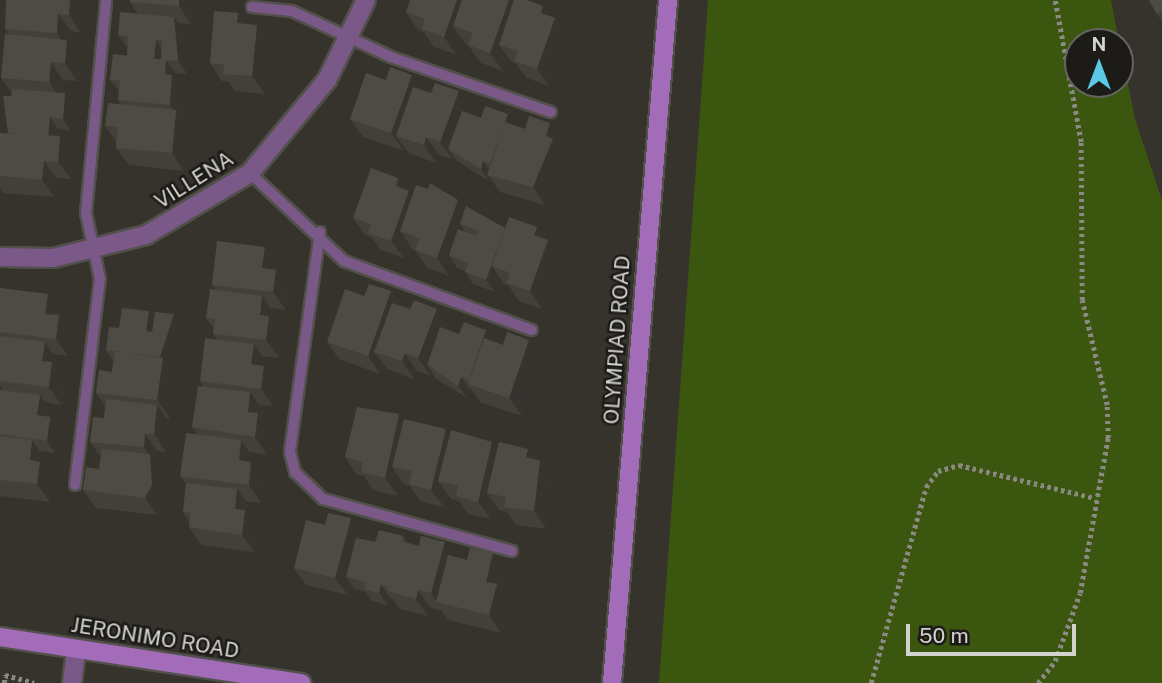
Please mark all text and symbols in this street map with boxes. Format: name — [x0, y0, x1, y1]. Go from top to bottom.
north arrow — [1064, 28, 1134, 98]
text: N — [1092, 33, 1106, 55]
street label: VILLENA — [150, 146, 238, 214]
street label: OLYMPIAD ROAD — [599, 255, 635, 425]
scale bar — [910, 610, 1080, 654]
street label: JERONIMO ROAD — [69, 612, 241, 664]
text: 50 m — [919, 623, 969, 648]

